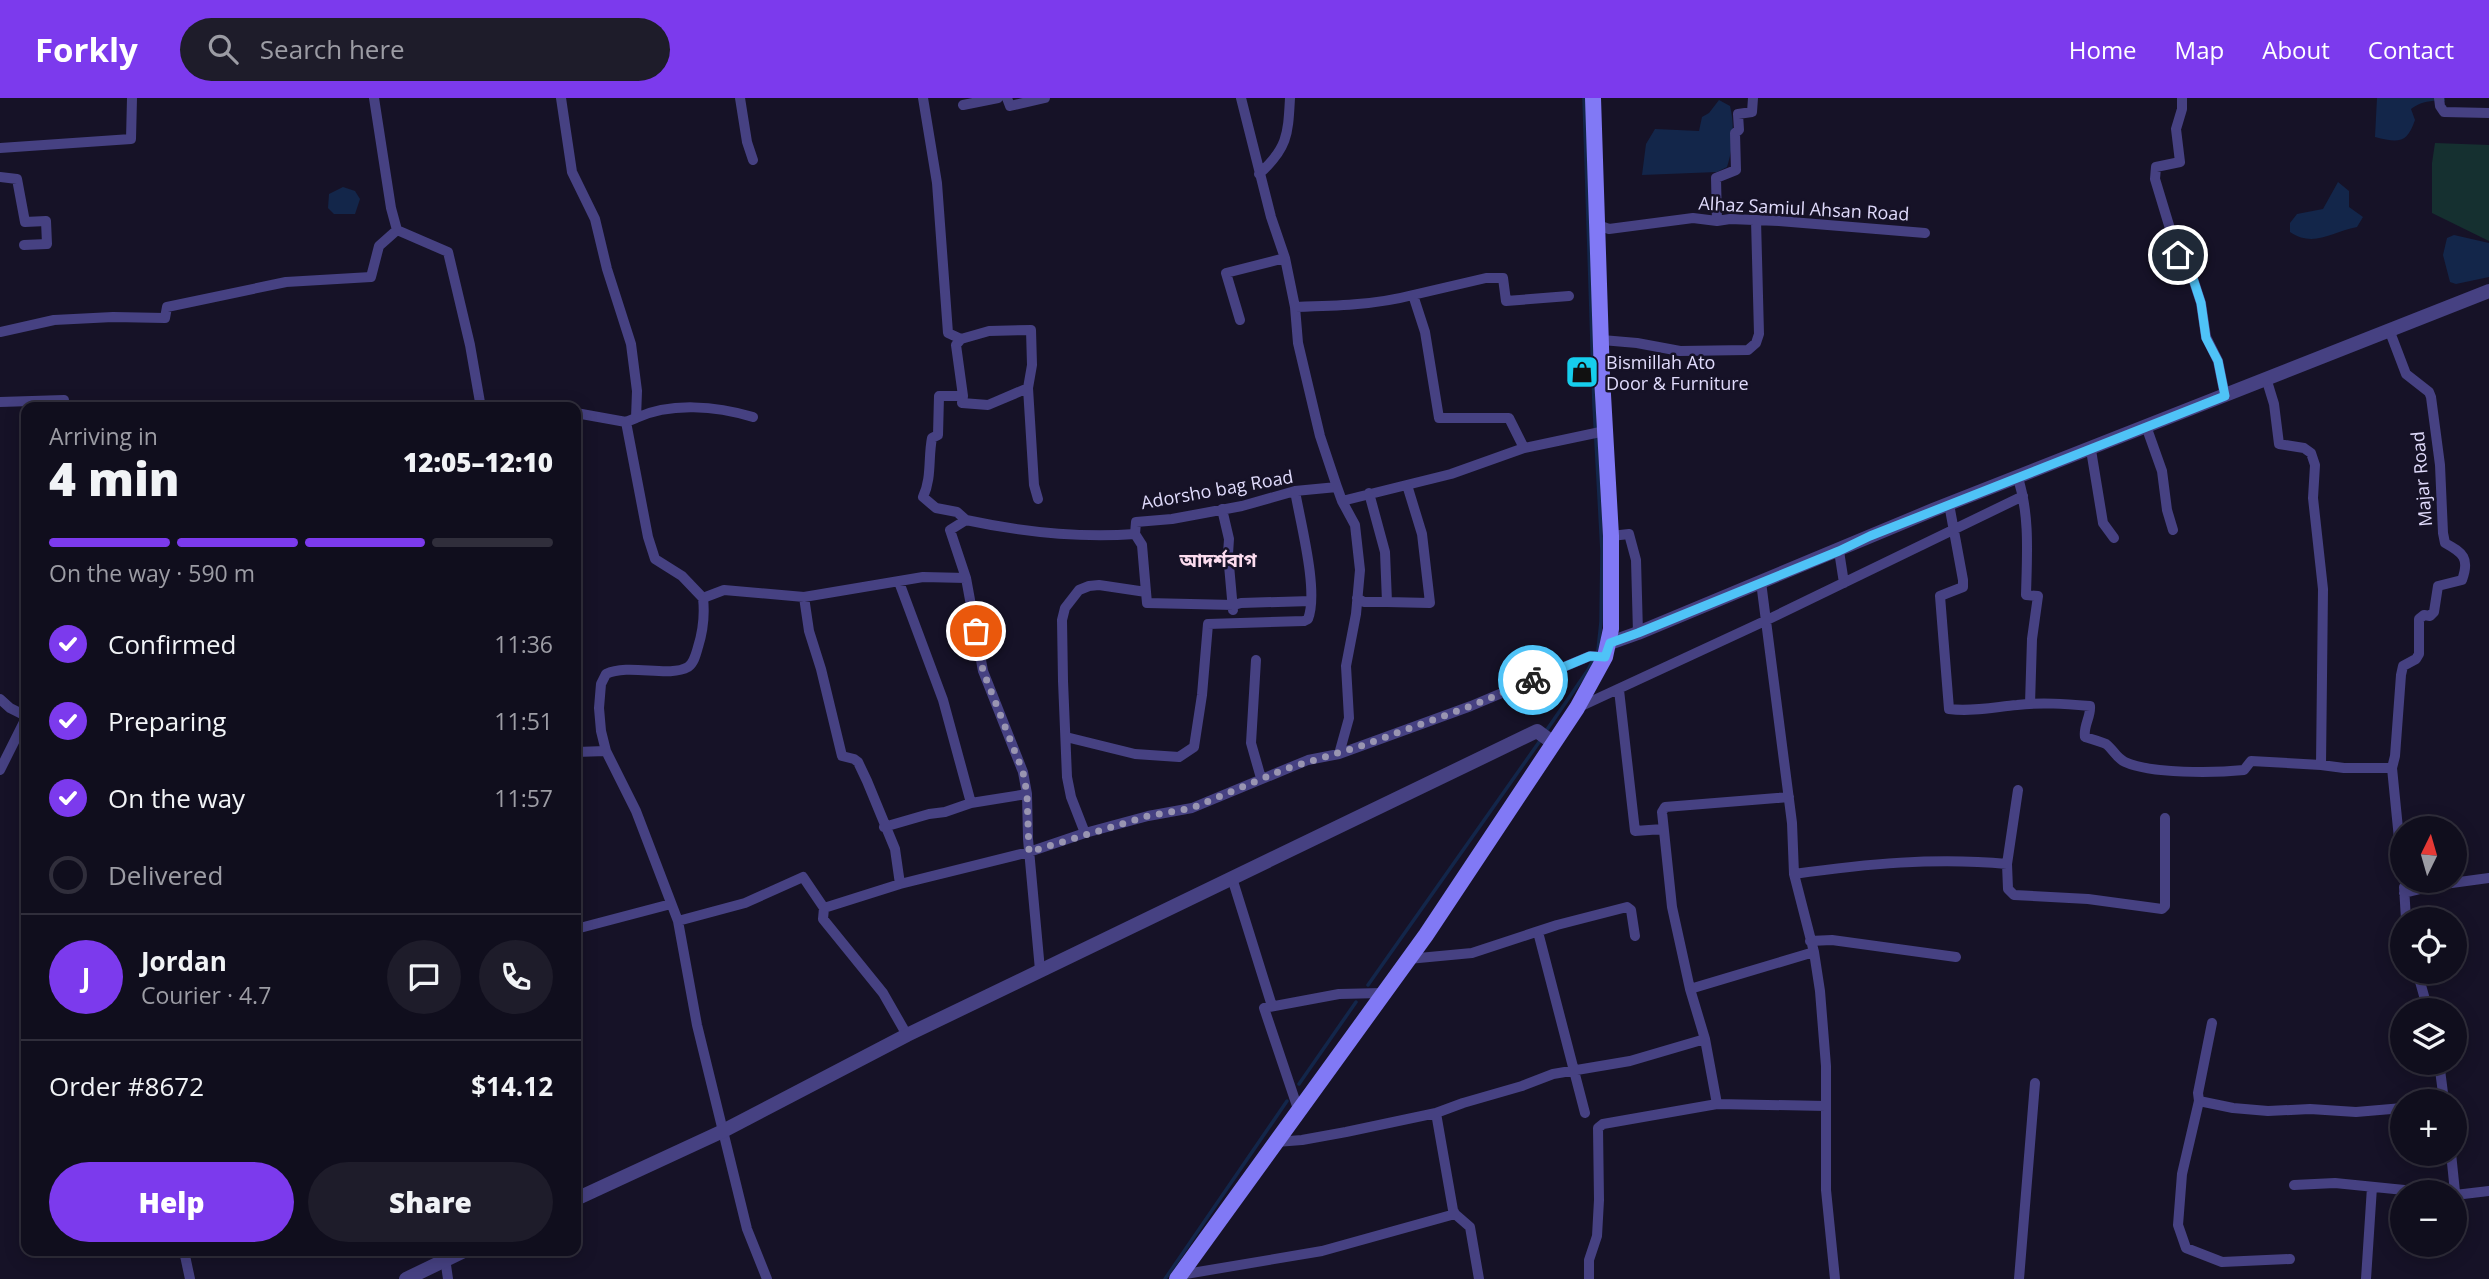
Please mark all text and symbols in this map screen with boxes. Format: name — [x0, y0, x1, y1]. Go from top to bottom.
search box — [180, 18, 670, 81]
text: Forkly — [35, 27, 138, 72]
icon: search — [204, 30, 242, 68]
text: Search here — [260, 31, 405, 67]
text: Home — [2069, 33, 2137, 66]
text: Map — [2175, 33, 2224, 66]
text: About — [2262, 33, 2330, 66]
text: Contact — [2368, 33, 2454, 66]
street label: Alhaz Samiul Ahsan Road — [1698, 190, 1910, 226]
pin — [2148, 225, 2208, 285]
icon: home — [2159, 236, 2197, 274]
place label: Bismillah Ato Door & Furniture — [1606, 350, 1749, 395]
shop icon: Bismillah Ato Door & Furniture — [1563, 353, 1601, 391]
text: Arriving in — [49, 420, 158, 452]
street label: Majar Road — [2405, 430, 2437, 528]
text: 12:05–12:10 — [403, 444, 553, 480]
text: 4 min — [49, 447, 180, 509]
street label: Adorsho bag Road — [1139, 464, 1295, 514]
district label: আদর্শবাগ — [1178, 547, 1257, 573]
text: On the way · 590 m — [49, 557, 255, 589]
pin — [946, 601, 1006, 661]
icon: bag — [957, 612, 995, 650]
icon: check — [49, 625, 87, 663]
text: Confirmed — [108, 626, 236, 662]
text: 11:36 — [494, 628, 553, 660]
courier — [1498, 645, 1568, 715]
icon: bike — [1514, 661, 1552, 699]
icon: check — [49, 702, 87, 740]
text: Preparing — [108, 703, 226, 739]
text: 11:51 — [494, 705, 553, 737]
icon: check — [49, 779, 87, 817]
text: On the way — [108, 780, 245, 816]
text: 11:57 — [494, 782, 553, 814]
north arrow — [2390, 816, 2468, 892]
map controls — [2390, 816, 2467, 1257]
text: Delivered — [108, 857, 223, 893]
button: locate — [2390, 907, 2467, 984]
button: chat — [387, 940, 461, 1014]
button: phone — [479, 940, 553, 1014]
text: Jordan — [141, 943, 227, 979]
text: J — [82, 959, 90, 995]
text: Courier · 4.7 — [141, 979, 271, 1011]
button: layers — [2390, 998, 2467, 1075]
text: Order #8672 — [49, 1068, 204, 1104]
text: $14.12 — [471, 1068, 553, 1104]
button: + — [2390, 1089, 2467, 1166]
button: Help — [49, 1162, 294, 1242]
button: Share — [308, 1162, 553, 1242]
button: − — [2390, 1180, 2467, 1257]

